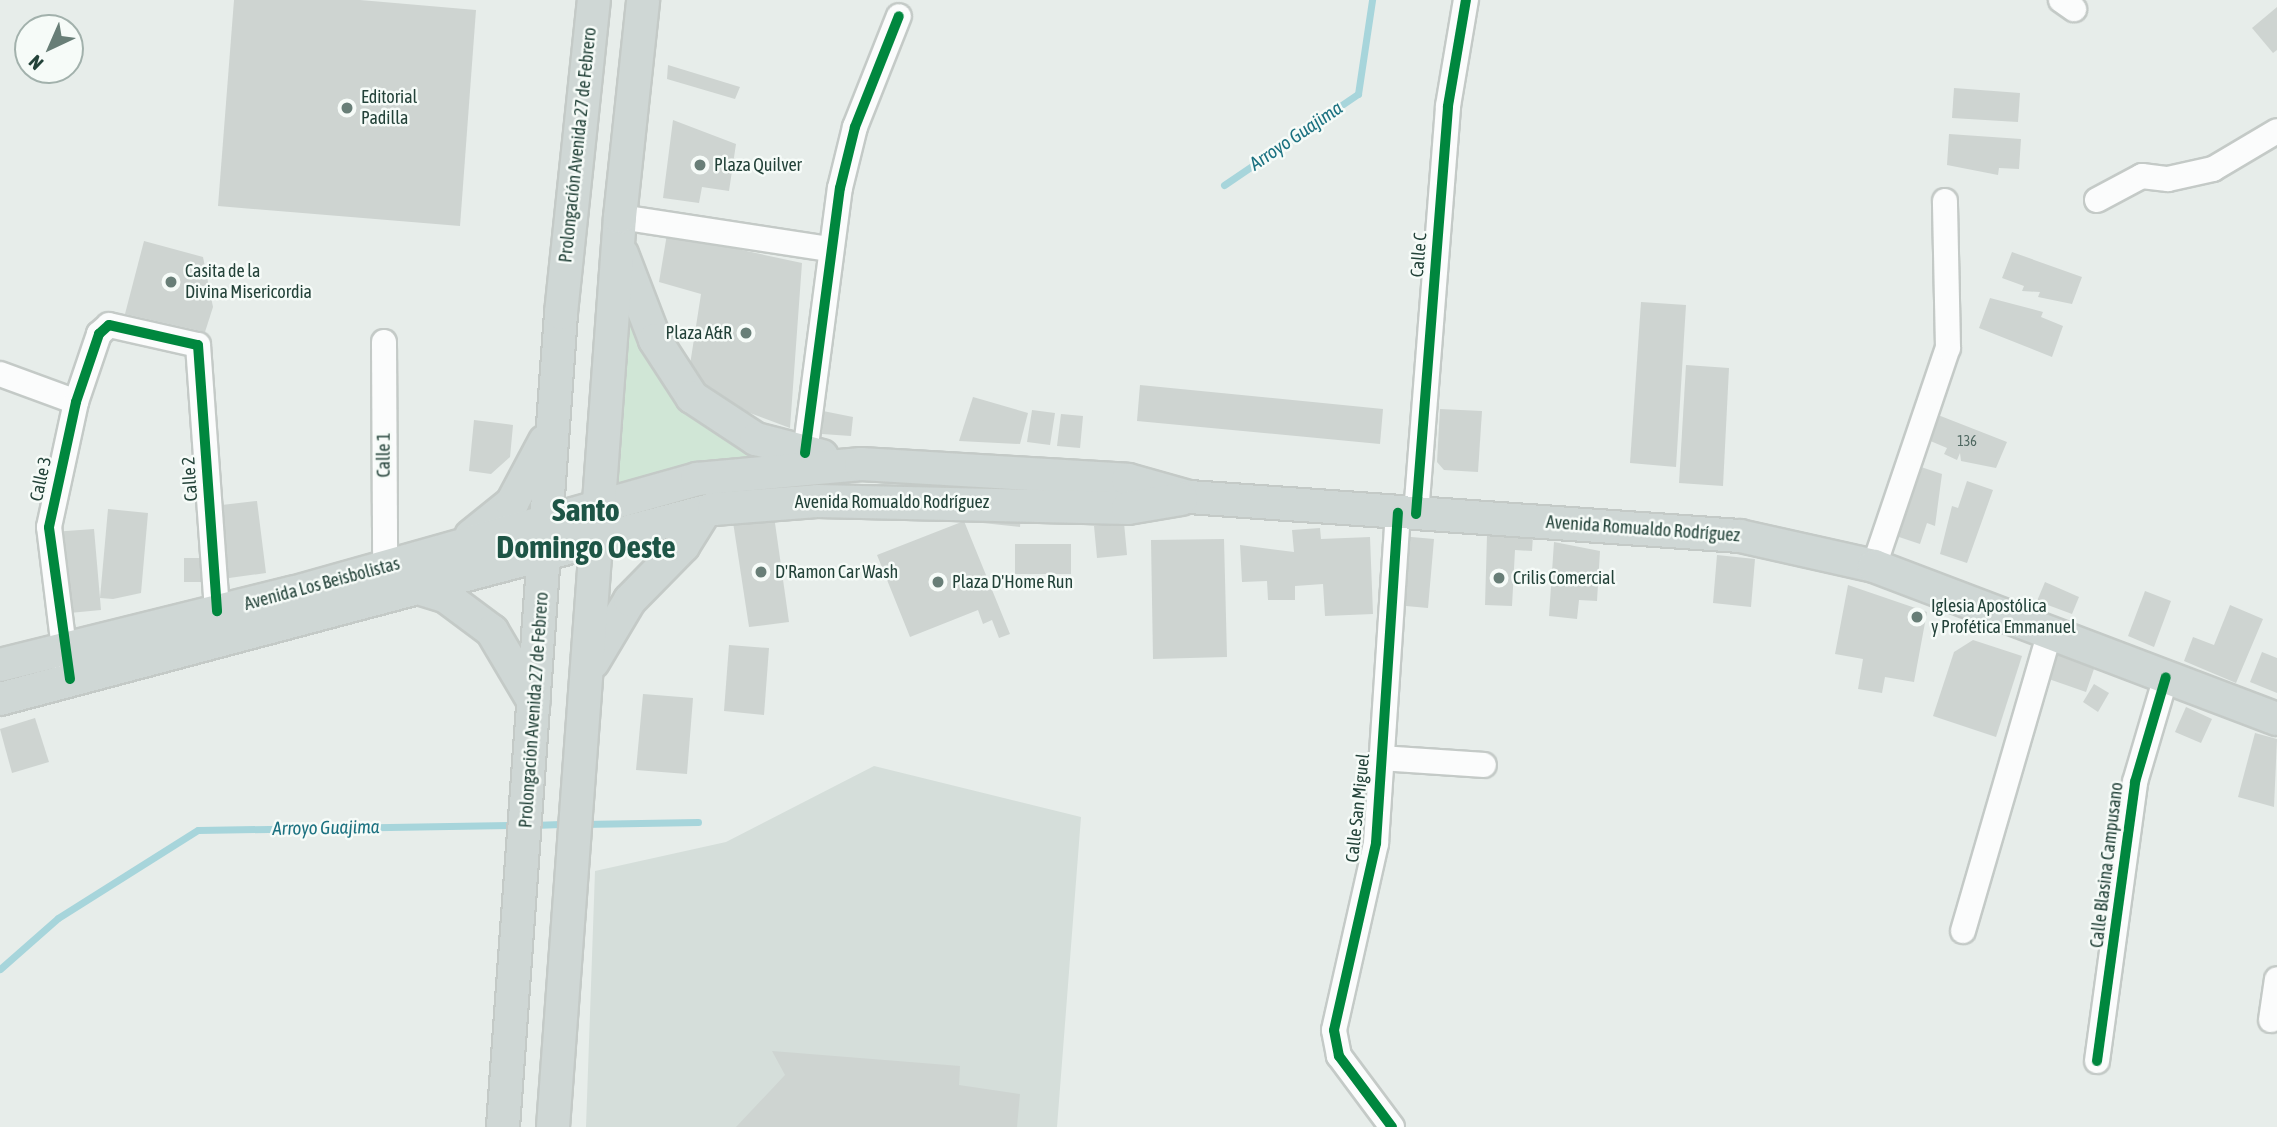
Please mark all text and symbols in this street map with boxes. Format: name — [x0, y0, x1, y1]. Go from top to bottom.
north arrow — [14, 14, 84, 84]
street label: Prolongación Avenida 27 de Febrero — [555, 26, 601, 264]
text: N — [24, 51, 47, 74]
place label: Editorial Padilla — [361, 87, 417, 130]
water label: Arroyo Guajima — [1245, 97, 1347, 175]
marker: Editorial Padilla — [339, 100, 355, 116]
place label: Plaza Quilver — [714, 154, 802, 176]
marker: Plaza Quilver — [692, 157, 708, 173]
street label: Calle C — [1406, 232, 1432, 278]
place label: Casita de la Divina Misericordia — [185, 261, 312, 304]
marker: Casita de la Divina Misericordia — [163, 274, 179, 290]
place label: Plaza A&R — [666, 322, 732, 344]
marker: Plaza A&R — [738, 325, 754, 341]
street label: Calle 1 — [373, 433, 395, 477]
house number: 136 — [1957, 433, 1977, 449]
street label: Calle 3 — [26, 455, 56, 503]
street label: Calle 2 — [178, 456, 202, 502]
street label: Avenida Romualdo Rodríguez — [795, 491, 989, 513]
district label: Santo Domingo Oeste — [496, 492, 676, 567]
street label: Avenida Romualdo Rodríguez — [1545, 511, 1741, 547]
street label: Avenida Los Beisbolistas — [242, 553, 402, 615]
place label: D'Ramon Car Wash — [775, 561, 898, 583]
marker: D'Ramon Car Wash — [753, 564, 769, 580]
place label: Crilis Comercial — [1513, 567, 1615, 589]
marker: Crilis Comercial — [1491, 570, 1507, 586]
place label: Plaza D'Home Run — [952, 571, 1073, 593]
marker: Plaza D'Home Run — [930, 574, 946, 590]
street label: Prolongación Avenida 27 de Febrero — [515, 591, 553, 829]
place label: Iglesia Apostólica y Profética Emmanuel — [1931, 596, 2076, 638]
marker: Iglesia Apostólica y Profética Emmanuel — [1909, 609, 1925, 625]
street label: Calle San Miguel — [1342, 753, 1374, 863]
street label: Calle Blasina Campusano — [2086, 781, 2128, 949]
water label: Arroyo Guajima — [272, 816, 380, 840]

